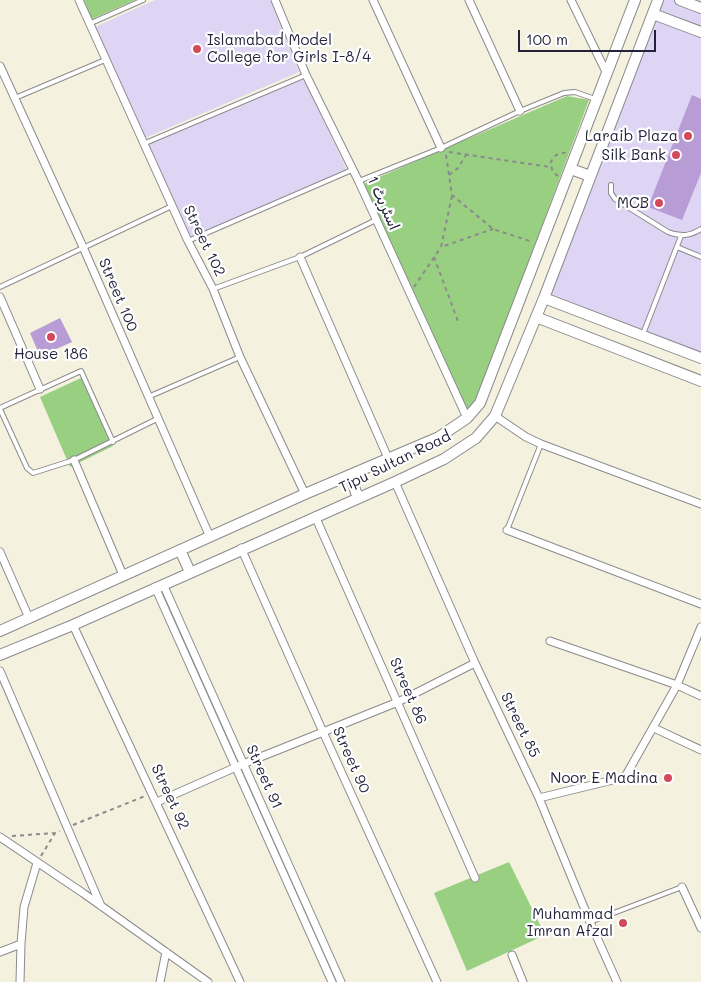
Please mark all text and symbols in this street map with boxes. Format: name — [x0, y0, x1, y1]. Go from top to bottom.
scale bar — [521, 20, 658, 52]
text: 100 m — [526, 29, 568, 49]
place label: Islamabad Model College for Girls I-8/4 — [207, 31, 371, 66]
marker: Islamabad Model College for Girls I-8/4 — [191, 43, 203, 55]
place label: Laraib Plaza — [585, 127, 678, 145]
marker: Laraib Plaza — [682, 130, 694, 142]
place label: Silk Bank — [602, 146, 666, 164]
marker: Silk Bank — [670, 149, 682, 161]
street label: اسٹریٹ 1 — [363, 173, 403, 233]
place label: MCB — [617, 194, 649, 212]
marker: MCB — [653, 197, 665, 209]
street label: Street 102 — [179, 203, 229, 279]
street label: Street 100 — [95, 256, 141, 334]
marker: House 186 — [45, 331, 57, 343]
place label: House 186 — [14, 345, 88, 363]
street label: Tipu Sultan Road — [336, 427, 454, 497]
street label: Street 86 — [385, 655, 431, 727]
street label: Street 85 — [496, 689, 544, 761]
street label: Street 90 — [328, 724, 374, 796]
street label: Street 91 — [242, 742, 286, 812]
street label: Street 92 — [147, 762, 193, 832]
place label: Noor E Madina — [550, 769, 658, 787]
marker: Noor E Madina — [662, 772, 674, 784]
place label: Muhammad Imran Afzal — [527, 905, 613, 940]
marker: Muhammad Imran Afzal — [617, 917, 629, 929]

